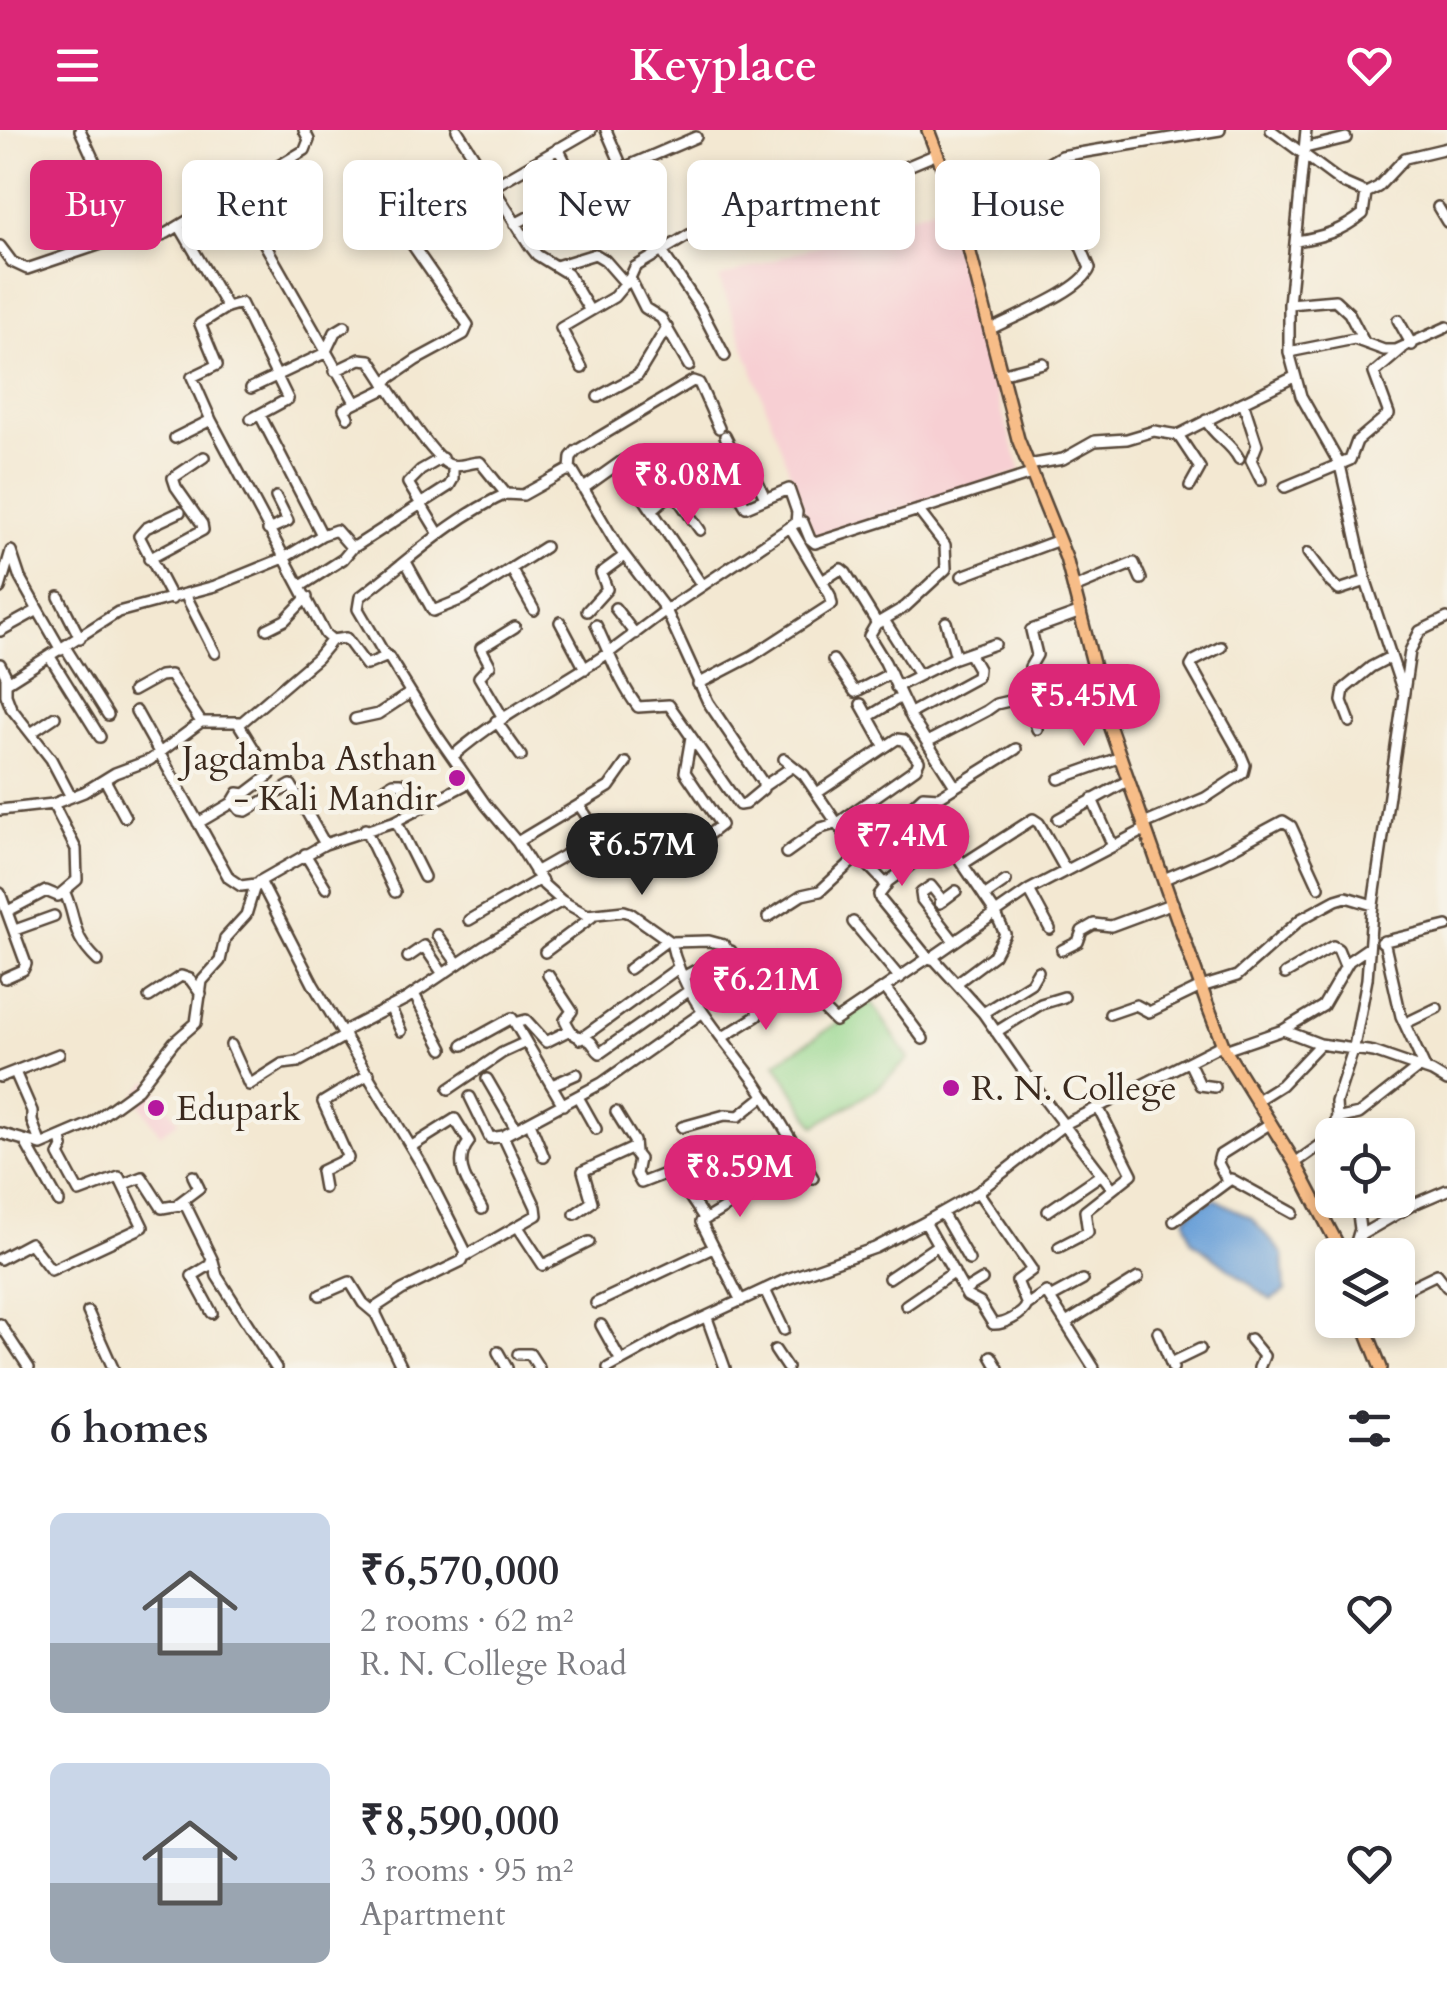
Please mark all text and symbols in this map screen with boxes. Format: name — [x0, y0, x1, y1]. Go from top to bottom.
text: Keyplace — [630, 35, 817, 96]
icon: menu — [50, 38, 105, 93]
icon: heart — [1342, 38, 1397, 93]
chip: Buy — [30, 160, 162, 250]
chip: Rent — [182, 160, 323, 250]
chip: Filters — [343, 160, 503, 250]
chip: New — [523, 160, 667, 250]
chip: Apartment — [687, 160, 915, 250]
chip: House — [935, 160, 1100, 250]
pin: ₹8.08M — [607, 443, 769, 528]
text: ₹8.08M — [634, 453, 742, 497]
pin: ₹5.45M — [1003, 664, 1165, 749]
text: ₹5.45M — [1030, 674, 1138, 718]
place label: Jagdamba Asthan - Kali Mandir — [177, 735, 437, 823]
marker: Jagdamba Asthan - Kali Mandir — [446, 767, 468, 789]
pin: ₹7.4M — [832, 804, 972, 889]
pin: ₹6.57M — [561, 813, 723, 898]
text: ₹7.4M — [856, 814, 948, 858]
text: ₹6.57M — [588, 823, 696, 867]
pin: ₹6.21M — [685, 948, 847, 1033]
text: ₹6.21M — [712, 958, 820, 1002]
place label: R. N. College — [971, 1065, 1177, 1113]
marker: R. N. College — [940, 1077, 962, 1099]
place label: Edupark — [176, 1085, 301, 1133]
marker: Edupark — [145, 1097, 167, 1119]
map controls — [1315, 1118, 1415, 1338]
button: locate — [1315, 1118, 1415, 1218]
pin: ₹8.59M — [659, 1135, 821, 1220]
text: ₹8.59M — [686, 1145, 794, 1189]
button: layers — [1315, 1238, 1415, 1338]
text: 6 homes — [50, 1400, 208, 1457]
icon: filters — [1342, 1401, 1397, 1456]
text: ₹6,570,000 — [360, 1542, 559, 1599]
icon: home — [130, 1553, 250, 1673]
icon: heart — [1342, 1586, 1397, 1641]
text: 2 rooms · 62 m² — [360, 1599, 573, 1643]
text: R. N. College Road — [360, 1643, 627, 1687]
text: ₹8,590,000 — [360, 1792, 559, 1849]
icon: home — [130, 1803, 250, 1923]
icon: heart — [1342, 1836, 1397, 1891]
text: 3 rooms · 95 m² — [360, 1849, 573, 1893]
text: Apartment — [360, 1893, 505, 1937]

